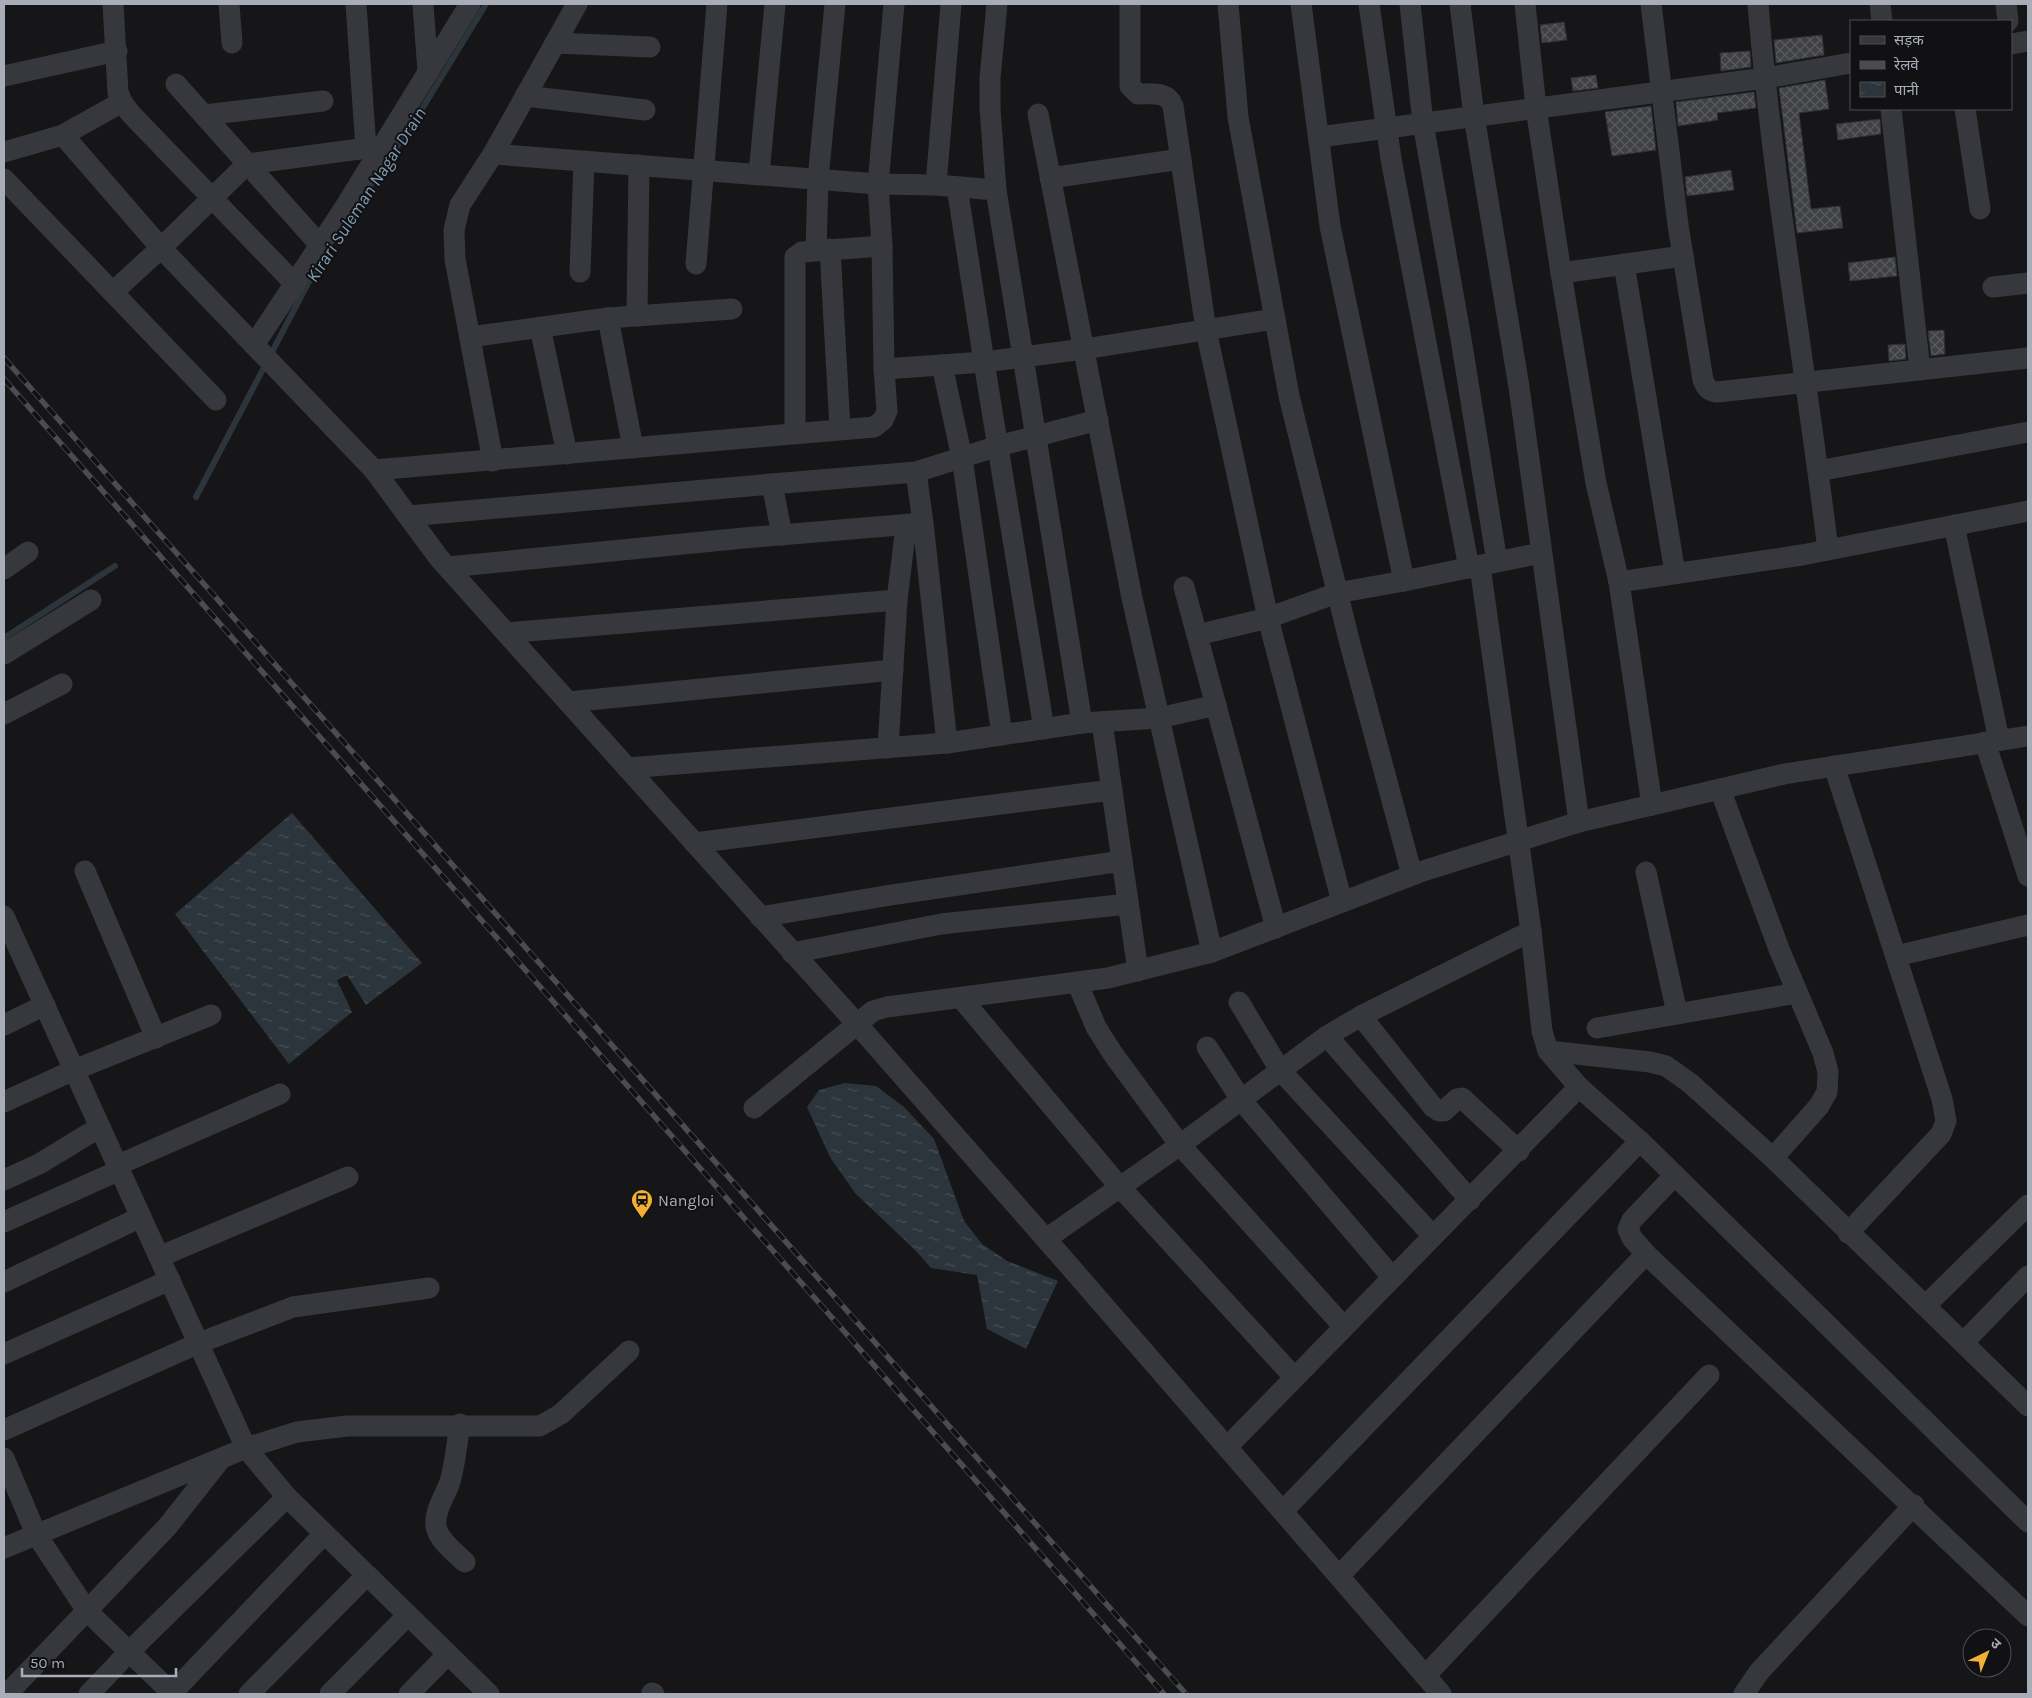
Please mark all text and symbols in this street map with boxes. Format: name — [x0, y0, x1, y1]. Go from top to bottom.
legend — [1850, 20, 2012, 110]
text: सड़क — [1894, 31, 1924, 49]
text: रेलवे — [1893, 56, 1919, 74]
text: पानी — [1894, 81, 1920, 99]
water label: Kirari Suleman Nagar Drain — [301, 103, 431, 287]
station icon: Nangloi — [630, 1188, 654, 1219]
place label: Nangloi — [658, 1191, 714, 1210]
north arrow — [1962, 1628, 2012, 1678]
text: उ — [1987, 1635, 2005, 1653]
scale bar — [22, 1646, 176, 1678]
text: 50 m — [30, 1654, 65, 1672]

